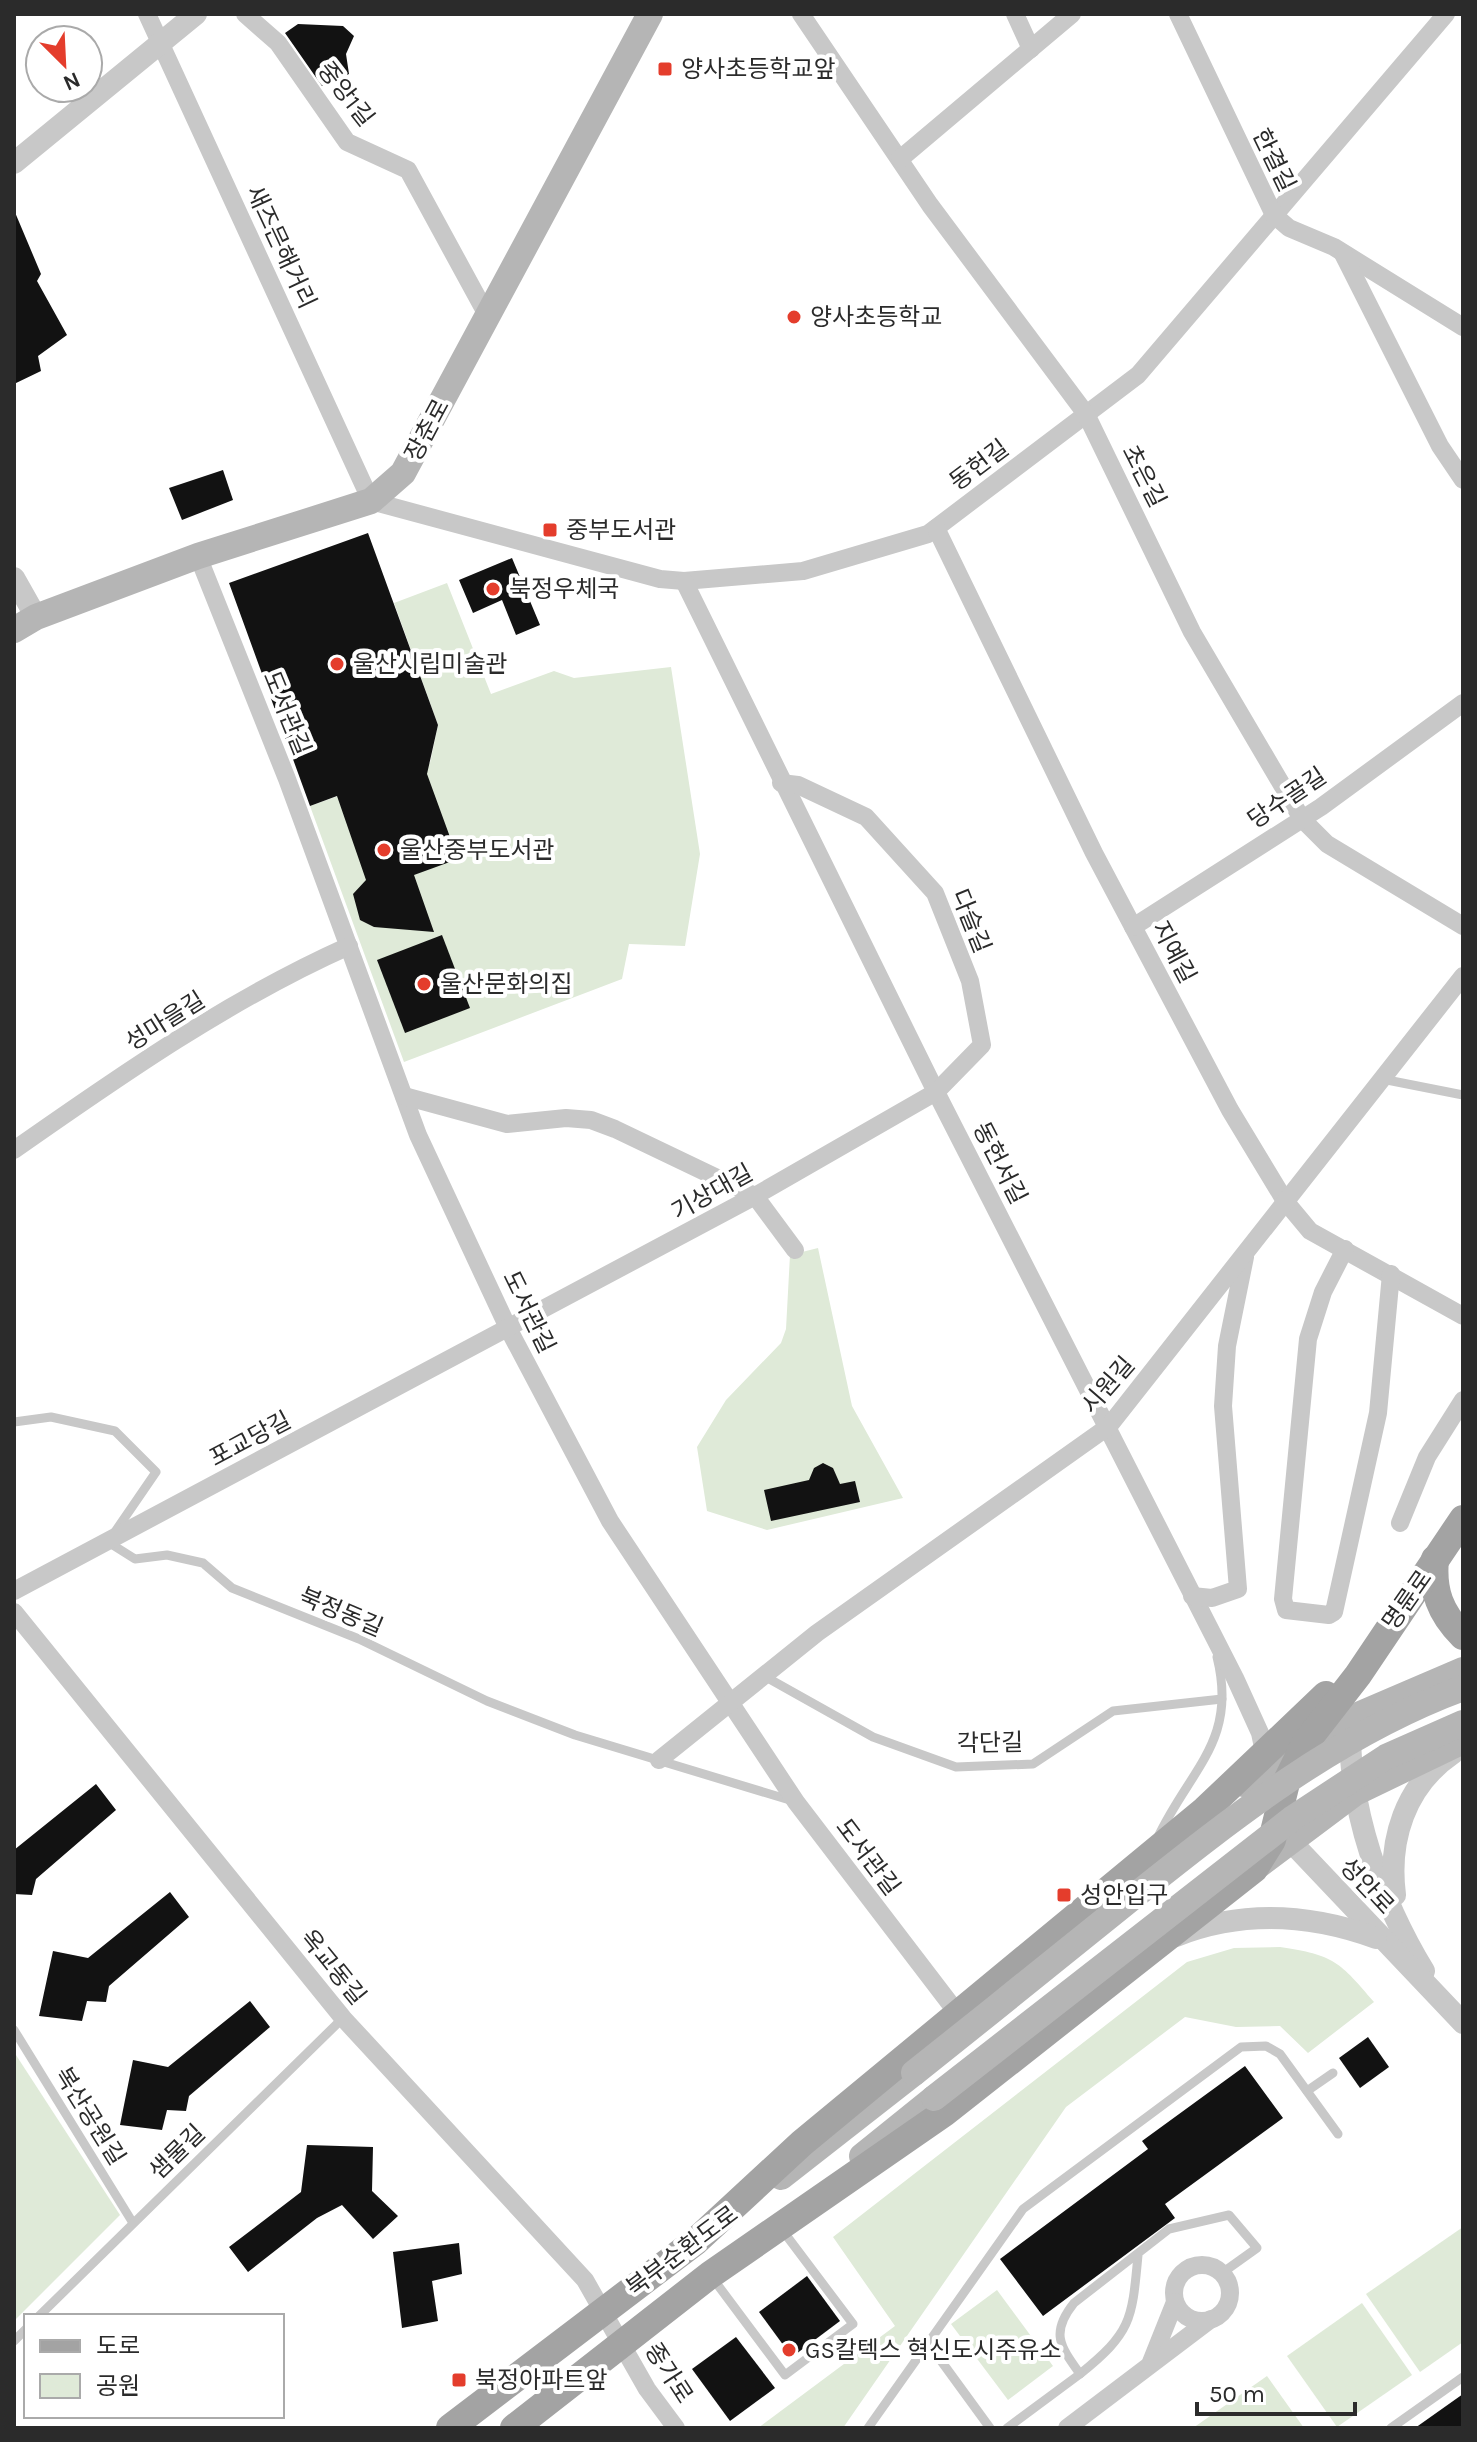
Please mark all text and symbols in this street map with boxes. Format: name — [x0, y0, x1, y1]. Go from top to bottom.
north arrow — [24, 24, 104, 104]
place label: 양사초등학교앞 — [681, 55, 836, 83]
street label: 중앙1길 — [312, 56, 380, 132]
marker: 양사초등학교앞 — [656, 60, 674, 78]
text: N — [59, 66, 84, 96]
street label: 한결길 — [1247, 124, 1301, 196]
street label: 새즈믄해거리 — [240, 181, 322, 313]
place label: 양사초등학교 — [810, 303, 942, 331]
marker: 양사초등학교 — [785, 308, 803, 326]
street label: 장춘로 — [399, 394, 455, 466]
street label: 동헌길 — [944, 434, 1014, 496]
street label: 초은길 — [1116, 440, 1172, 512]
place label: 중부도서관 — [566, 516, 676, 544]
marker: 중부도서관 — [541, 521, 559, 539]
place label: 북정우체국 — [509, 575, 619, 603]
marker: 북정우체국 — [484, 580, 502, 598]
place label: 울산시립미술관 — [353, 650, 508, 678]
marker: 울산시립미술관 — [328, 655, 346, 673]
street label: 도서관길 — [257, 667, 317, 759]
street label: 당수골길 — [1243, 762, 1331, 834]
place label: 울산중부도서관 — [400, 836, 555, 864]
marker: 울산중부도서관 — [375, 841, 393, 859]
street label: 다슬길 — [946, 885, 996, 957]
street label: 지예길 — [1146, 916, 1202, 988]
place label: 울산문화의집 — [440, 970, 572, 998]
marker: 울산문화의집 — [415, 975, 433, 993]
street label: 성마을길 — [120, 986, 210, 1056]
street label: 동헌서길 — [967, 1117, 1033, 1209]
street label: 기상대길 — [667, 1158, 757, 1226]
street label: 도서관길 — [497, 1266, 561, 1358]
street label: 시원길 — [1076, 1351, 1140, 1419]
street label: 포교당길 — [204, 1406, 296, 1472]
street label: 명륜로 — [1377, 1565, 1437, 1635]
street label: 북정동길 — [295, 1582, 387, 1642]
street label: 각단길 — [957, 1728, 1023, 1758]
street label: 도서관길 — [830, 1813, 906, 1901]
street label: 성안로 — [1334, 1852, 1400, 1920]
place label: 성안입구 — [1080, 1881, 1168, 1909]
marker: 성안입구 — [1055, 1886, 1073, 1904]
street label: 옥교동길 — [294, 1924, 372, 2010]
street label: 복산공원길 — [49, 2062, 131, 2170]
street label: 샘물길 — [143, 2119, 211, 2185]
street label: 북부순환도로 — [621, 2200, 743, 2302]
legend — [24, 2314, 284, 2418]
text: 도로 — [96, 2332, 140, 2360]
place label: GS칼텍스 혁신도시주유소 — [805, 2336, 1061, 2364]
street label: 종가로 — [639, 2338, 699, 2408]
marker: GS칼텍스 혁신도시주유소 — [780, 2341, 798, 2359]
place label: 북정아파트앞 — [475, 2366, 607, 2394]
scale bar — [1197, 2366, 1355, 2416]
marker: 북정아파트앞 — [450, 2371, 468, 2389]
text: 공원 — [96, 2372, 140, 2400]
text: 50 m — [1209, 2380, 1265, 2408]

